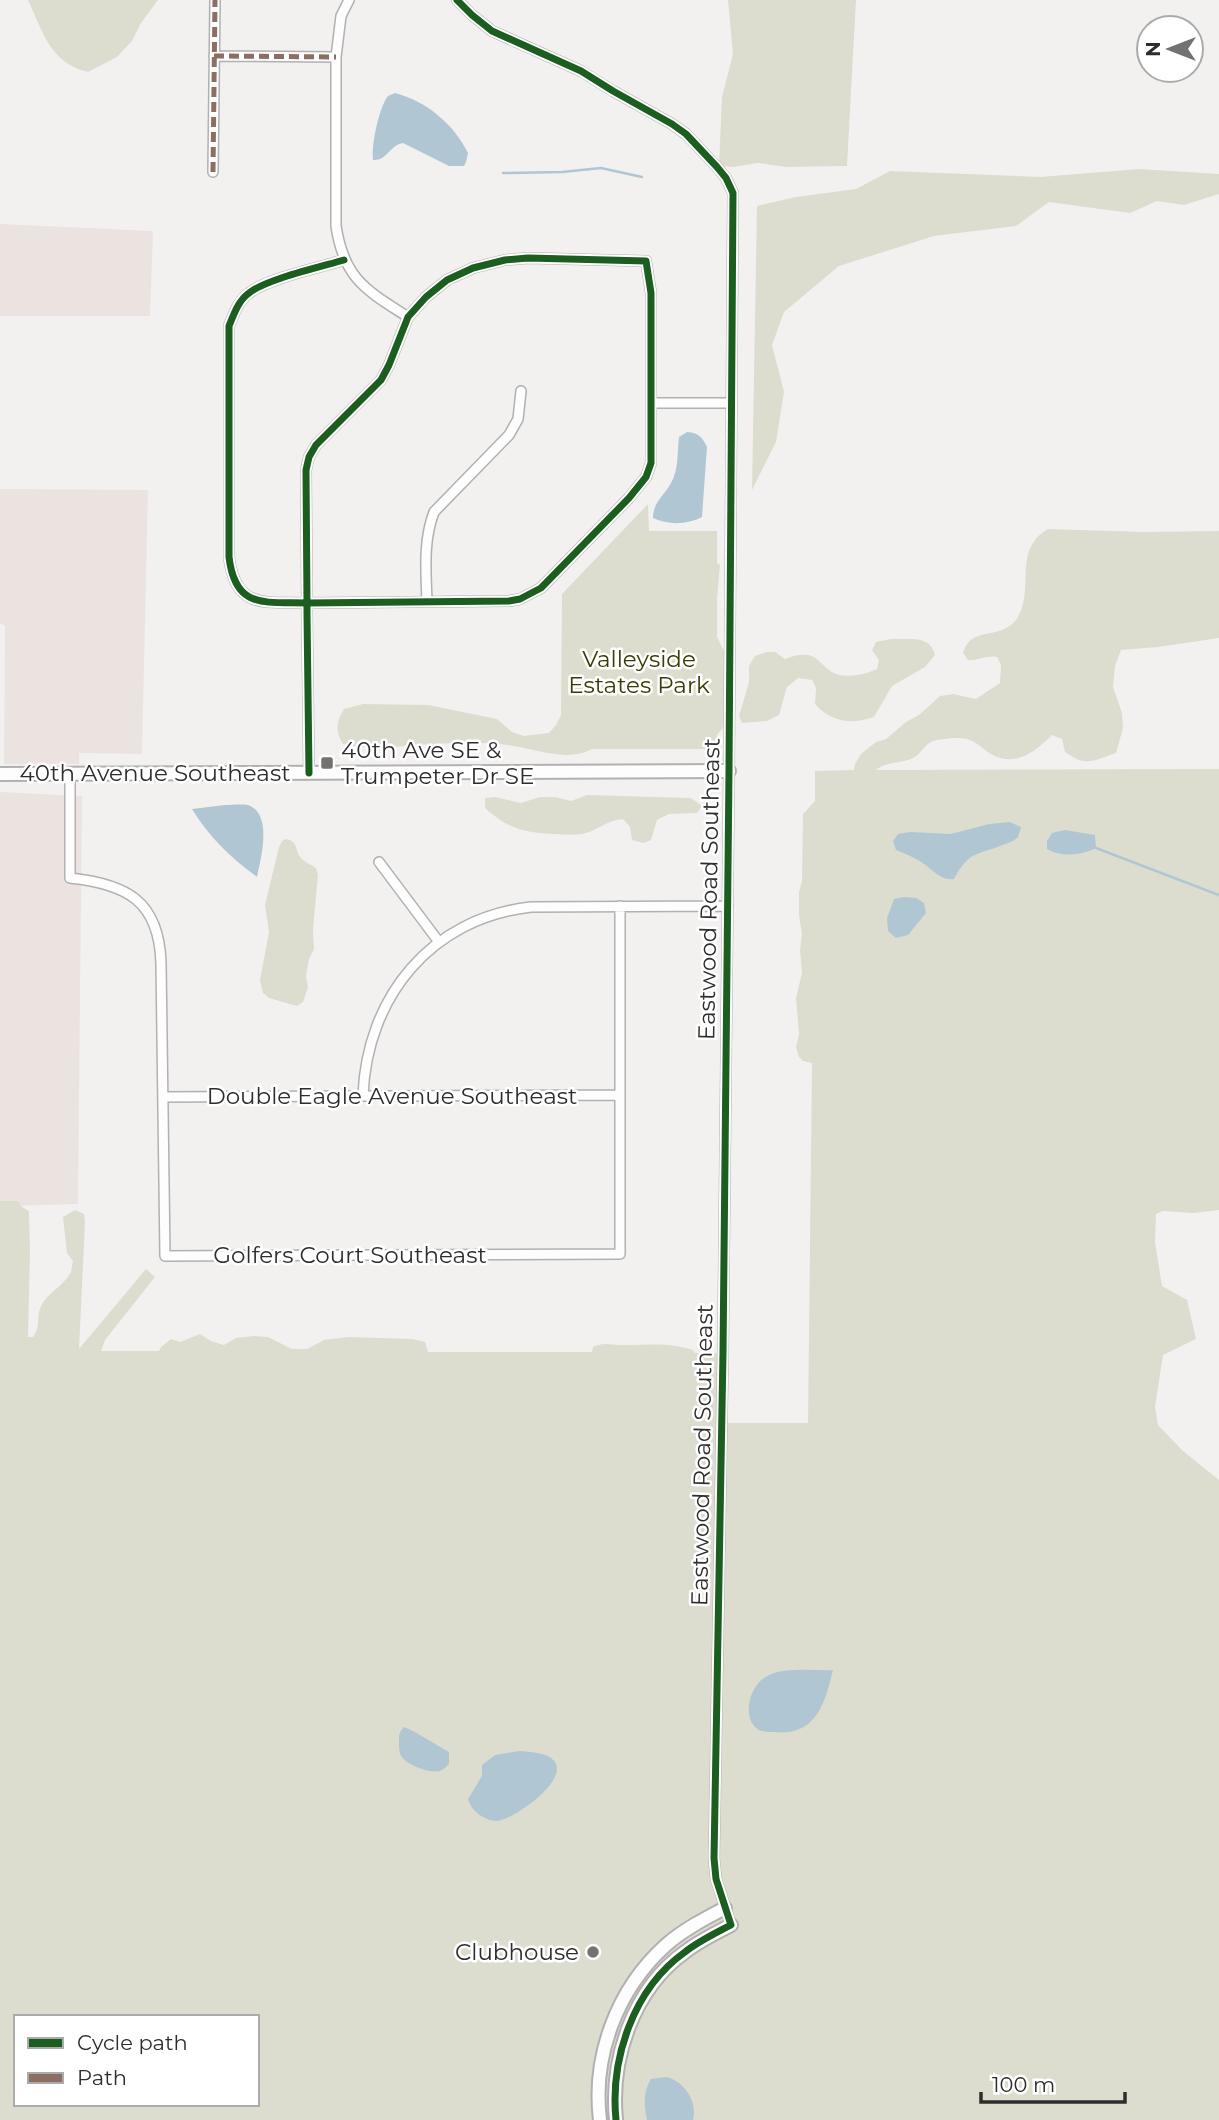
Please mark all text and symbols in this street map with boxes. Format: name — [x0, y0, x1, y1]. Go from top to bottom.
north arrow — [1135, 14, 1205, 84]
text: N — [1142, 41, 1165, 57]
park label: Valleyside Estates Park — [568, 645, 710, 699]
place label: 40th Ave SE & Trumpeter Dr SE — [341, 736, 534, 790]
street label: Eastwood Road Southeast — [692, 738, 726, 1040]
marker: 40th Ave SE & Trumpeter Dr SE — [319, 755, 335, 771]
street label: 40th Avenue Southeast — [20, 759, 290, 787]
street label: Double Eagle Avenue Southeast — [207, 1082, 577, 1110]
street label: Golfers Court Southeast — [213, 1241, 487, 1269]
street label: Eastwood Road Southeast — [685, 1304, 719, 1606]
place label: Clubhouse — [455, 1938, 579, 1966]
marker: Clubhouse — [585, 1944, 601, 1960]
legend — [14, 2015, 259, 2106]
text: Cycle path — [77, 2030, 188, 2055]
scale bar — [981, 2060, 1124, 2104]
text: Path — [77, 2065, 127, 2090]
text: 100 m — [992, 2072, 1055, 2097]

